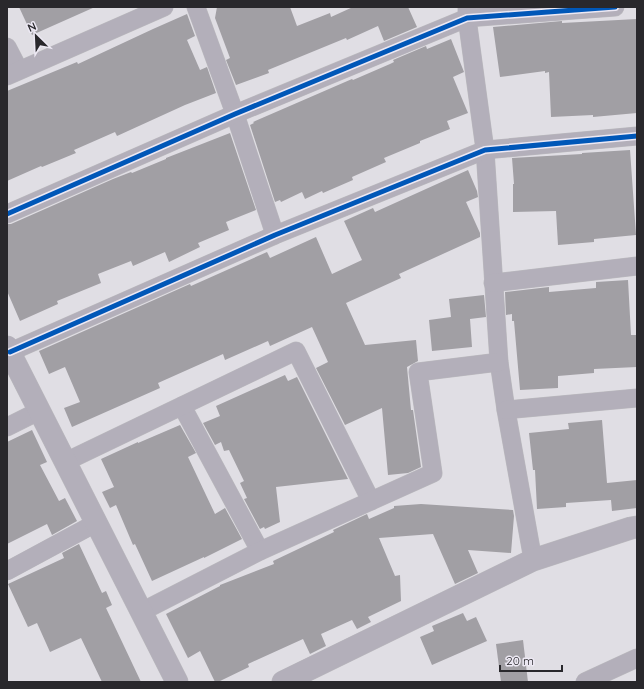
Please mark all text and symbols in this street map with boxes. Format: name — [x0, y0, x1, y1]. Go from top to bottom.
north arrow — [16, 16, 56, 56]
text: N — [25, 19, 38, 35]
scale bar — [500, 647, 562, 673]
text: 20 m — [506, 653, 534, 668]

